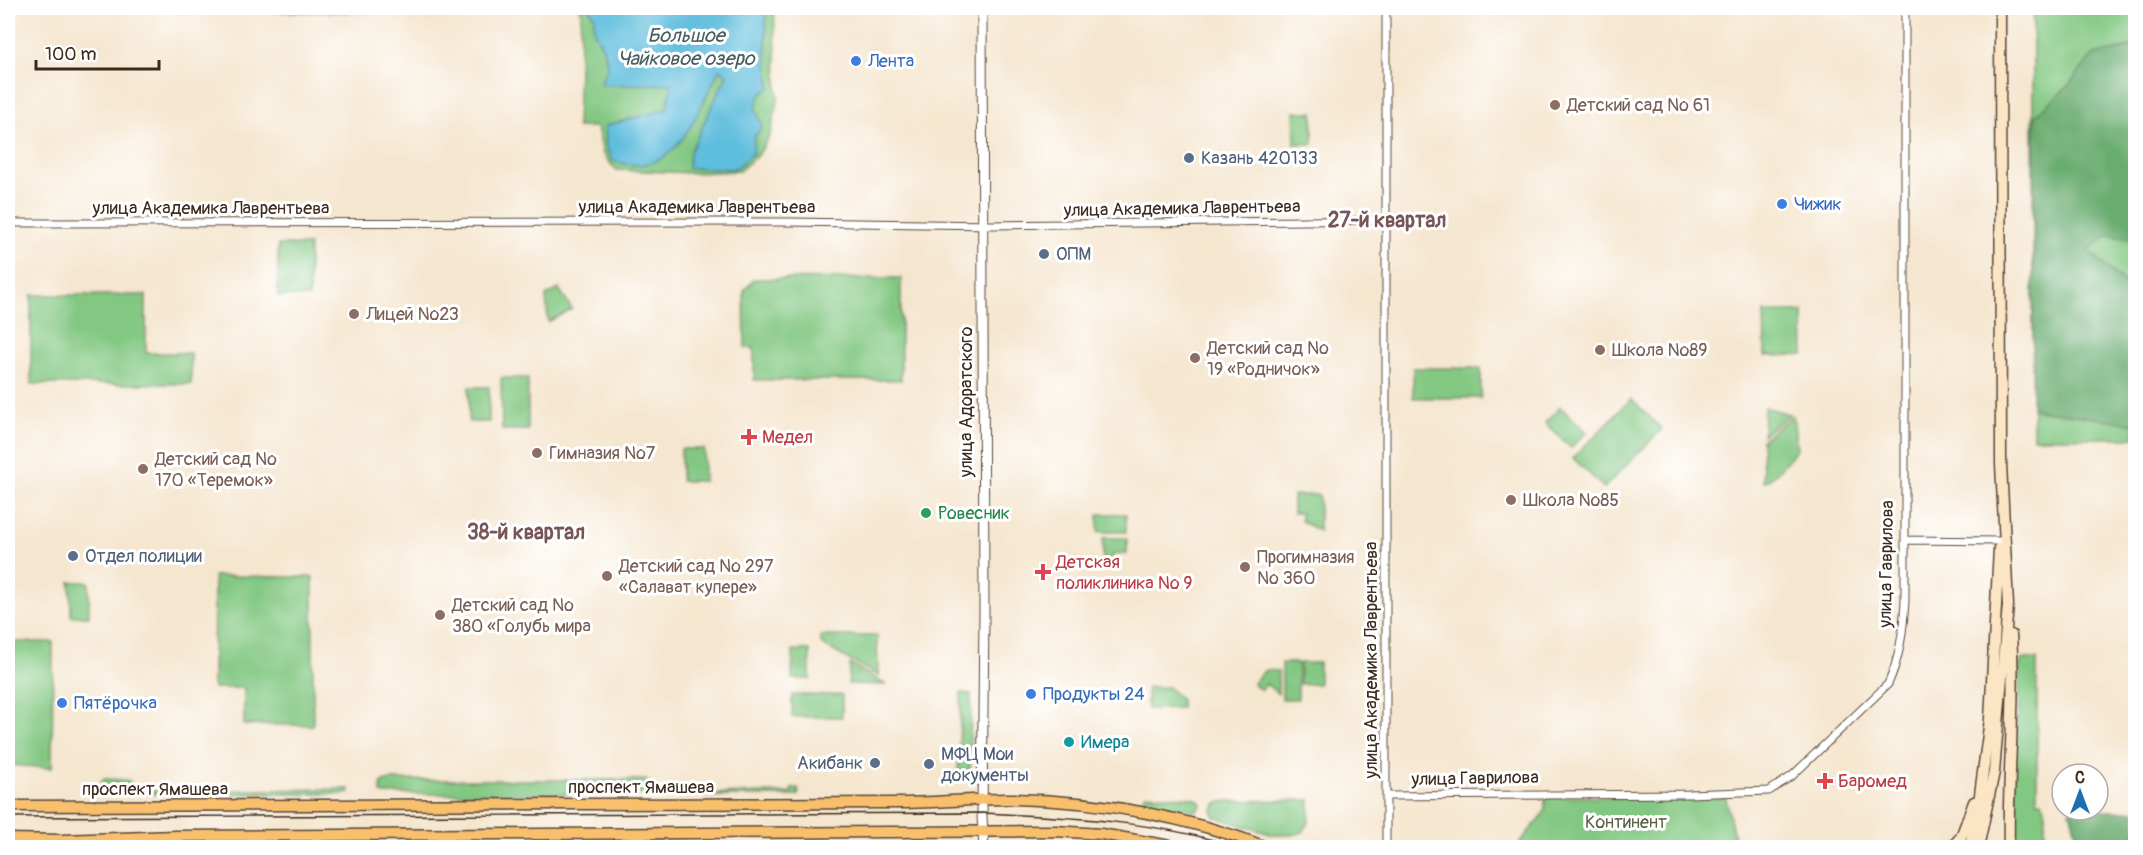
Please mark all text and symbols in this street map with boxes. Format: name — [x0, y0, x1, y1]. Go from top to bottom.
water label: Большое Чайковое озеро — [617, 23, 756, 71]
scale bar — [36, 33, 159, 71]
text: 100 m — [45, 43, 97, 66]
place label: Лента — [867, 50, 914, 73]
marker: Лента — [849, 54, 863, 68]
place label: Детский сад № 61 — [1566, 94, 1710, 117]
marker: Детский сад № 61 — [1548, 98, 1562, 112]
place label: Казань 420133 — [1201, 147, 1318, 170]
marker: Казань 420133 — [1182, 151, 1196, 165]
place label: Чижик — [1794, 193, 1842, 216]
street label: улица Академика Лаврентьева — [1062, 195, 1301, 222]
street label: улица Академика Лаврентьева — [578, 196, 815, 219]
street label: улица Академика Лаврентьева — [92, 197, 329, 220]
marker: Чижик — [1775, 197, 1789, 211]
district label: 27-й квартал — [1328, 207, 1446, 234]
place label: ОПМ — [1056, 243, 1091, 266]
marker: ОПМ — [1037, 247, 1051, 261]
place label: Лицей №23 — [365, 303, 459, 326]
marker: Лицей №23 — [347, 307, 361, 321]
street label: улица Адоратского — [955, 326, 978, 478]
place label: Детский сад № 19 «Родничок» — [1206, 337, 1329, 381]
place label: Школа №89 — [1612, 339, 1708, 362]
marker: Школа №89 — [1593, 343, 1607, 357]
marker: Детский сад № 19 «Родничок» — [1188, 351, 1202, 365]
place label: Медел — [762, 426, 813, 449]
marker: Медел — [740, 428, 758, 446]
place label: Гимназия №7 — [549, 442, 656, 465]
marker: Гимназия №7 — [530, 446, 544, 460]
place label: Детский сад № 170 «Теремок» — [154, 448, 277, 492]
marker: Детский сад № 170 «Теремок» — [136, 462, 150, 476]
place label: Школа №85 — [1523, 489, 1619, 512]
marker: Школа №85 — [1504, 493, 1518, 507]
street label: улица Гаврилова — [1874, 500, 1899, 629]
place label: Ровесник — [938, 502, 1010, 525]
marker: Ровесник — [919, 506, 933, 520]
district label: 38-й квартал — [467, 519, 585, 546]
street label: улица Академика Лаврентьева — [1360, 542, 1383, 779]
place label: Отдел полиции — [85, 545, 202, 568]
place label: Прогимназия № 360 — [1257, 546, 1354, 590]
marker: Отдел полиции — [66, 549, 80, 563]
place label: Детская поликлиника № 9 — [1055, 551, 1193, 595]
place label: Детский сад № 297 «Салават купере» — [618, 555, 774, 599]
marker: Прогимназия № 360 — [1238, 560, 1252, 574]
marker: Детская поликлиника № 9 — [1034, 563, 1052, 581]
marker: Детский сад № 297 «Салават купере» — [600, 569, 614, 583]
place label: Детский сад № 380 «Голубь мира — [451, 594, 591, 638]
marker: Детский сад № 380 «Голубь мира — [433, 608, 447, 622]
place label: Продукты 24 — [1043, 683, 1145, 706]
marker: Продукты 24 — [1024, 687, 1038, 701]
place label: Пятёрочка — [74, 692, 157, 715]
marker: Пятёрочка — [55, 696, 69, 710]
place label: Имера — [1081, 731, 1129, 754]
marker: Имера — [1062, 735, 1076, 749]
place label: МФЦ Мои документы — [941, 743, 1029, 787]
place label: Акибанк — [797, 752, 863, 775]
marker: Акибанк — [868, 756, 882, 770]
marker: МФЦ Мои документы — [922, 757, 936, 771]
north arrow — [2050, 762, 2110, 822]
street label: улица Гаврилова — [1410, 766, 1539, 791]
text: С — [2075, 768, 2085, 788]
place label: Баромед — [1838, 770, 1907, 793]
marker: Баромед — [1816, 772, 1834, 790]
street label: проспект Ямашева — [568, 776, 714, 799]
street label: проспект Ямашева — [82, 778, 228, 801]
park label: Континент — [1585, 811, 1667, 834]

